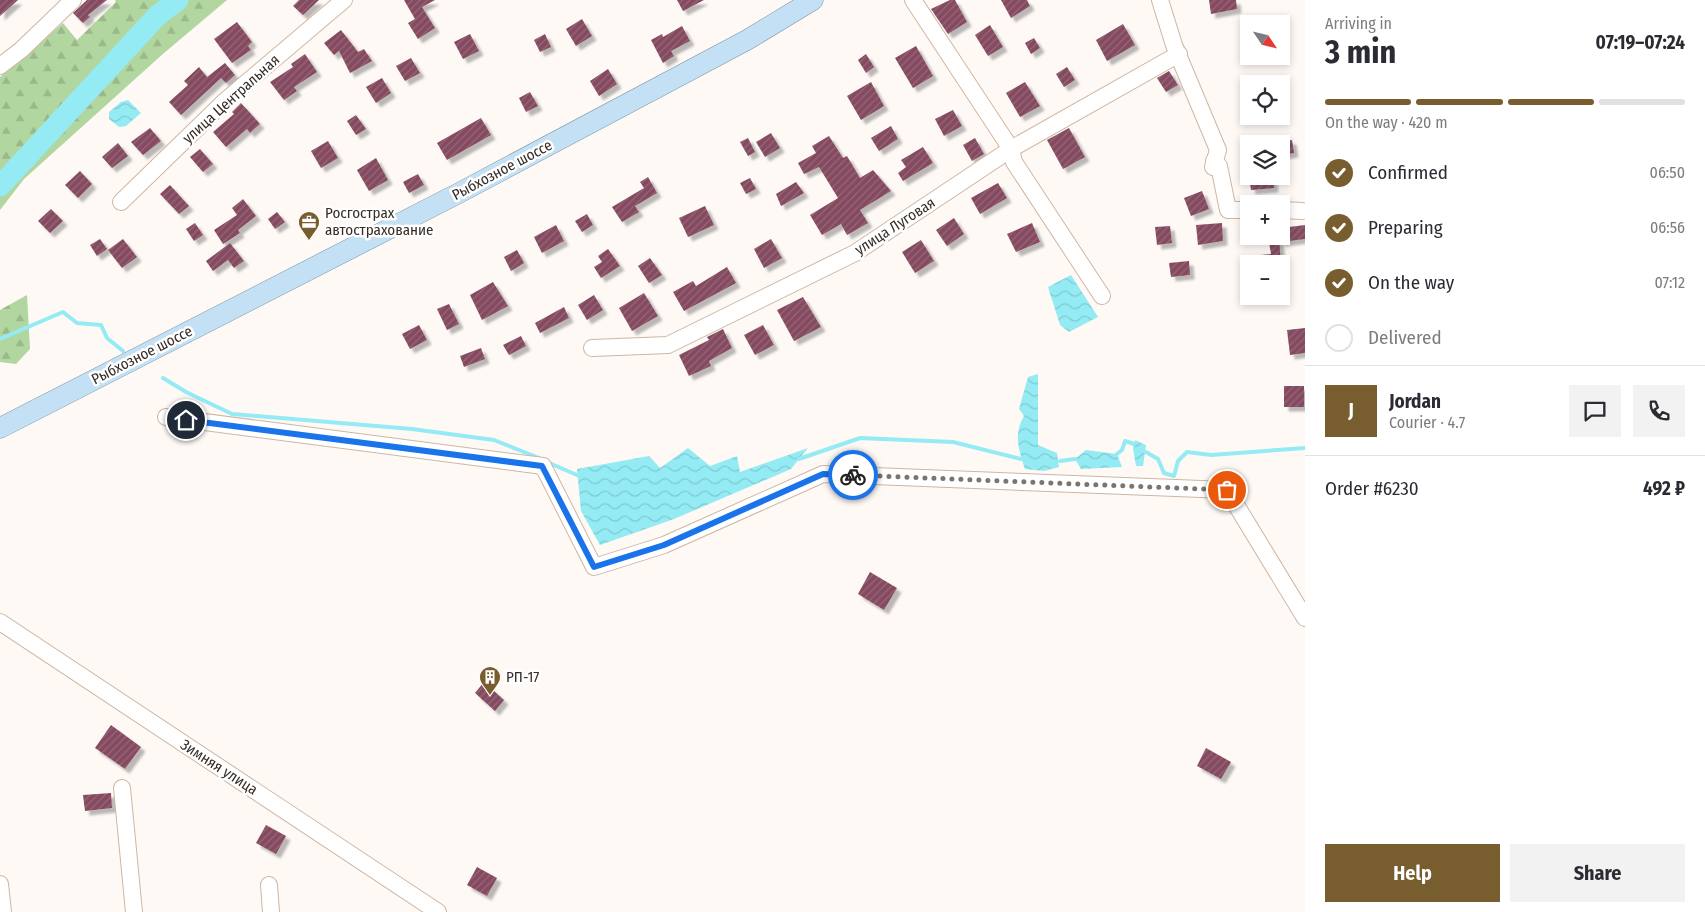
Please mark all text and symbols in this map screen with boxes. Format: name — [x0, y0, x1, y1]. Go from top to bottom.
text: Arriving in — [1325, 14, 1392, 33]
north arrow — [1240, 15, 1290, 65]
map controls — [1240, 15, 1290, 305]
text: 07:19–07:24 — [1596, 31, 1685, 54]
text: 3 min — [1325, 33, 1396, 71]
street label: улица Центральная — [179, 51, 283, 147]
button: locate — [1240, 75, 1290, 125]
text: On the way · 420 m — [1325, 113, 1447, 132]
button: layers — [1240, 135, 1290, 185]
street label: Рыбхозное шоссе — [449, 136, 555, 204]
icon: check — [1325, 159, 1353, 187]
text: Confirmed — [1368, 161, 1448, 184]
text: 06:50 — [1650, 163, 1685, 182]
street label: улица Луговая — [851, 193, 939, 259]
button: + — [1240, 195, 1290, 245]
place label: Росгострах автострахование — [325, 204, 433, 239]
office icon: Росгострах автострахование — [297, 210, 321, 241]
icon: check — [1325, 214, 1353, 242]
text: Preparing — [1368, 216, 1443, 239]
text: 06:56 — [1650, 218, 1685, 237]
button: − — [1240, 255, 1290, 305]
icon: check — [1325, 269, 1353, 297]
text: On the way — [1368, 271, 1454, 294]
text: 07:12 — [1654, 273, 1685, 292]
street label: Рыбхозное шоссе — [89, 322, 195, 388]
text: Delivered — [1368, 326, 1442, 349]
button: chat — [1569, 385, 1621, 437]
button: phone — [1633, 385, 1685, 437]
text: Jordan — [1389, 390, 1441, 413]
pin — [165, 399, 207, 441]
text: J — [1348, 399, 1354, 422]
icon: home — [172, 406, 200, 434]
text: Courier · 4.7 — [1389, 413, 1465, 432]
courier — [828, 450, 878, 500]
icon: bike — [839, 461, 867, 489]
pin — [1206, 469, 1248, 511]
icon: bag — [1213, 476, 1241, 504]
text: Order #6230 — [1325, 477, 1419, 500]
text: 492 ₽ — [1643, 477, 1685, 500]
building icon: РП-17 — [478, 665, 502, 696]
place label: РП-17 — [506, 668, 539, 686]
street label: Зимняя улица — [177, 735, 261, 799]
button: Help — [1325, 844, 1500, 902]
button: Share — [1510, 844, 1685, 902]

